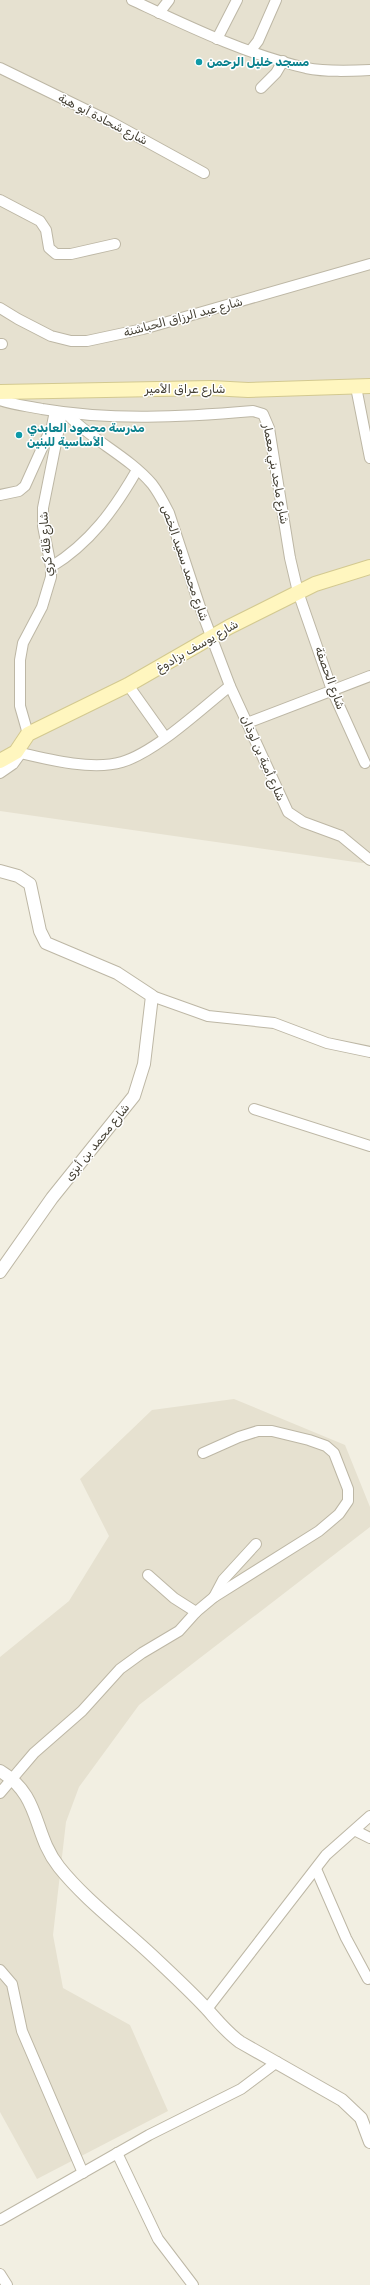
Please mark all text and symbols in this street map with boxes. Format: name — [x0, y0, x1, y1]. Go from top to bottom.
place label: مسجد خليل الرحمن — [207, 55, 309, 69]
marker: مسجد خليل الرحمن — [194, 57, 204, 67]
street label: شارع شحادة أبو هية — [55, 90, 150, 149]
street label: شارع عبد الرزاق الحباشنة — [122, 294, 245, 342]
street label: شارع عراق الأمير — [144, 382, 225, 398]
place label: مدرسة محمود العابدي الأساسية للبنين — [27, 421, 145, 449]
street label: شارع ماجد بني معمار — [258, 422, 292, 526]
marker: مدرسة محمود العابدي الأساسية للبنين — [14, 430, 24, 440]
street label: شارع محمد سعيد الخص — [157, 503, 212, 624]
street label: شارع قلة كري — [36, 511, 58, 577]
street label: شارع يوسف بزادوغ — [153, 617, 242, 677]
street label: شارع الحصفة — [310, 645, 348, 712]
street label: شارع أمية بن لوذان — [236, 713, 288, 804]
street label: شارع محمد بن أبزى — [62, 1101, 134, 1185]

